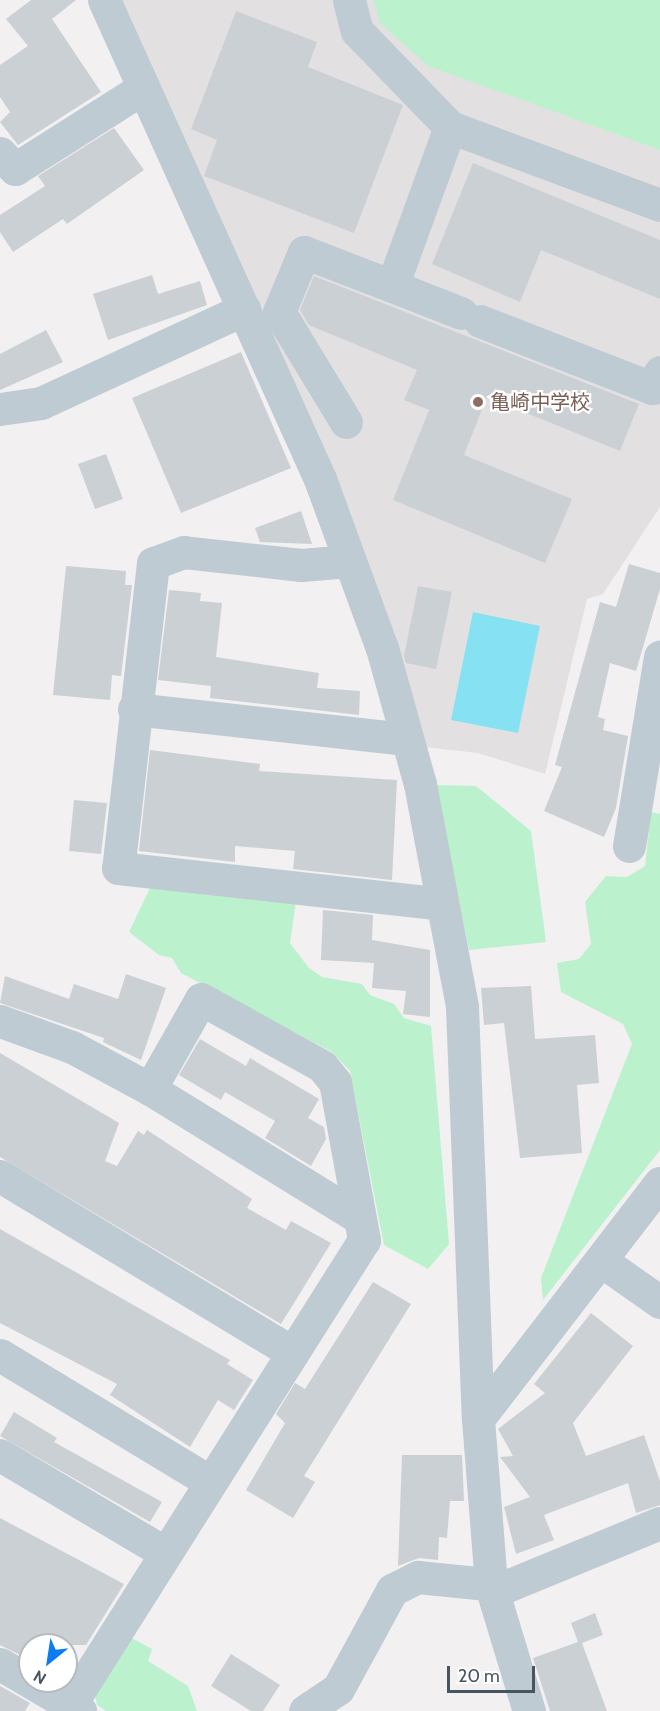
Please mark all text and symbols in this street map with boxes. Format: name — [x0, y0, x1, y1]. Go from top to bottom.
place label: 亀崎中学校 — [490, 390, 590, 414]
marker: 亀崎中学校 — [471, 395, 485, 409]
north arrow — [18, 1633, 78, 1693]
scale bar — [450, 1654, 538, 1692]
text: 20 m — [458, 1665, 500, 1687]
text: N — [30, 1666, 49, 1688]

